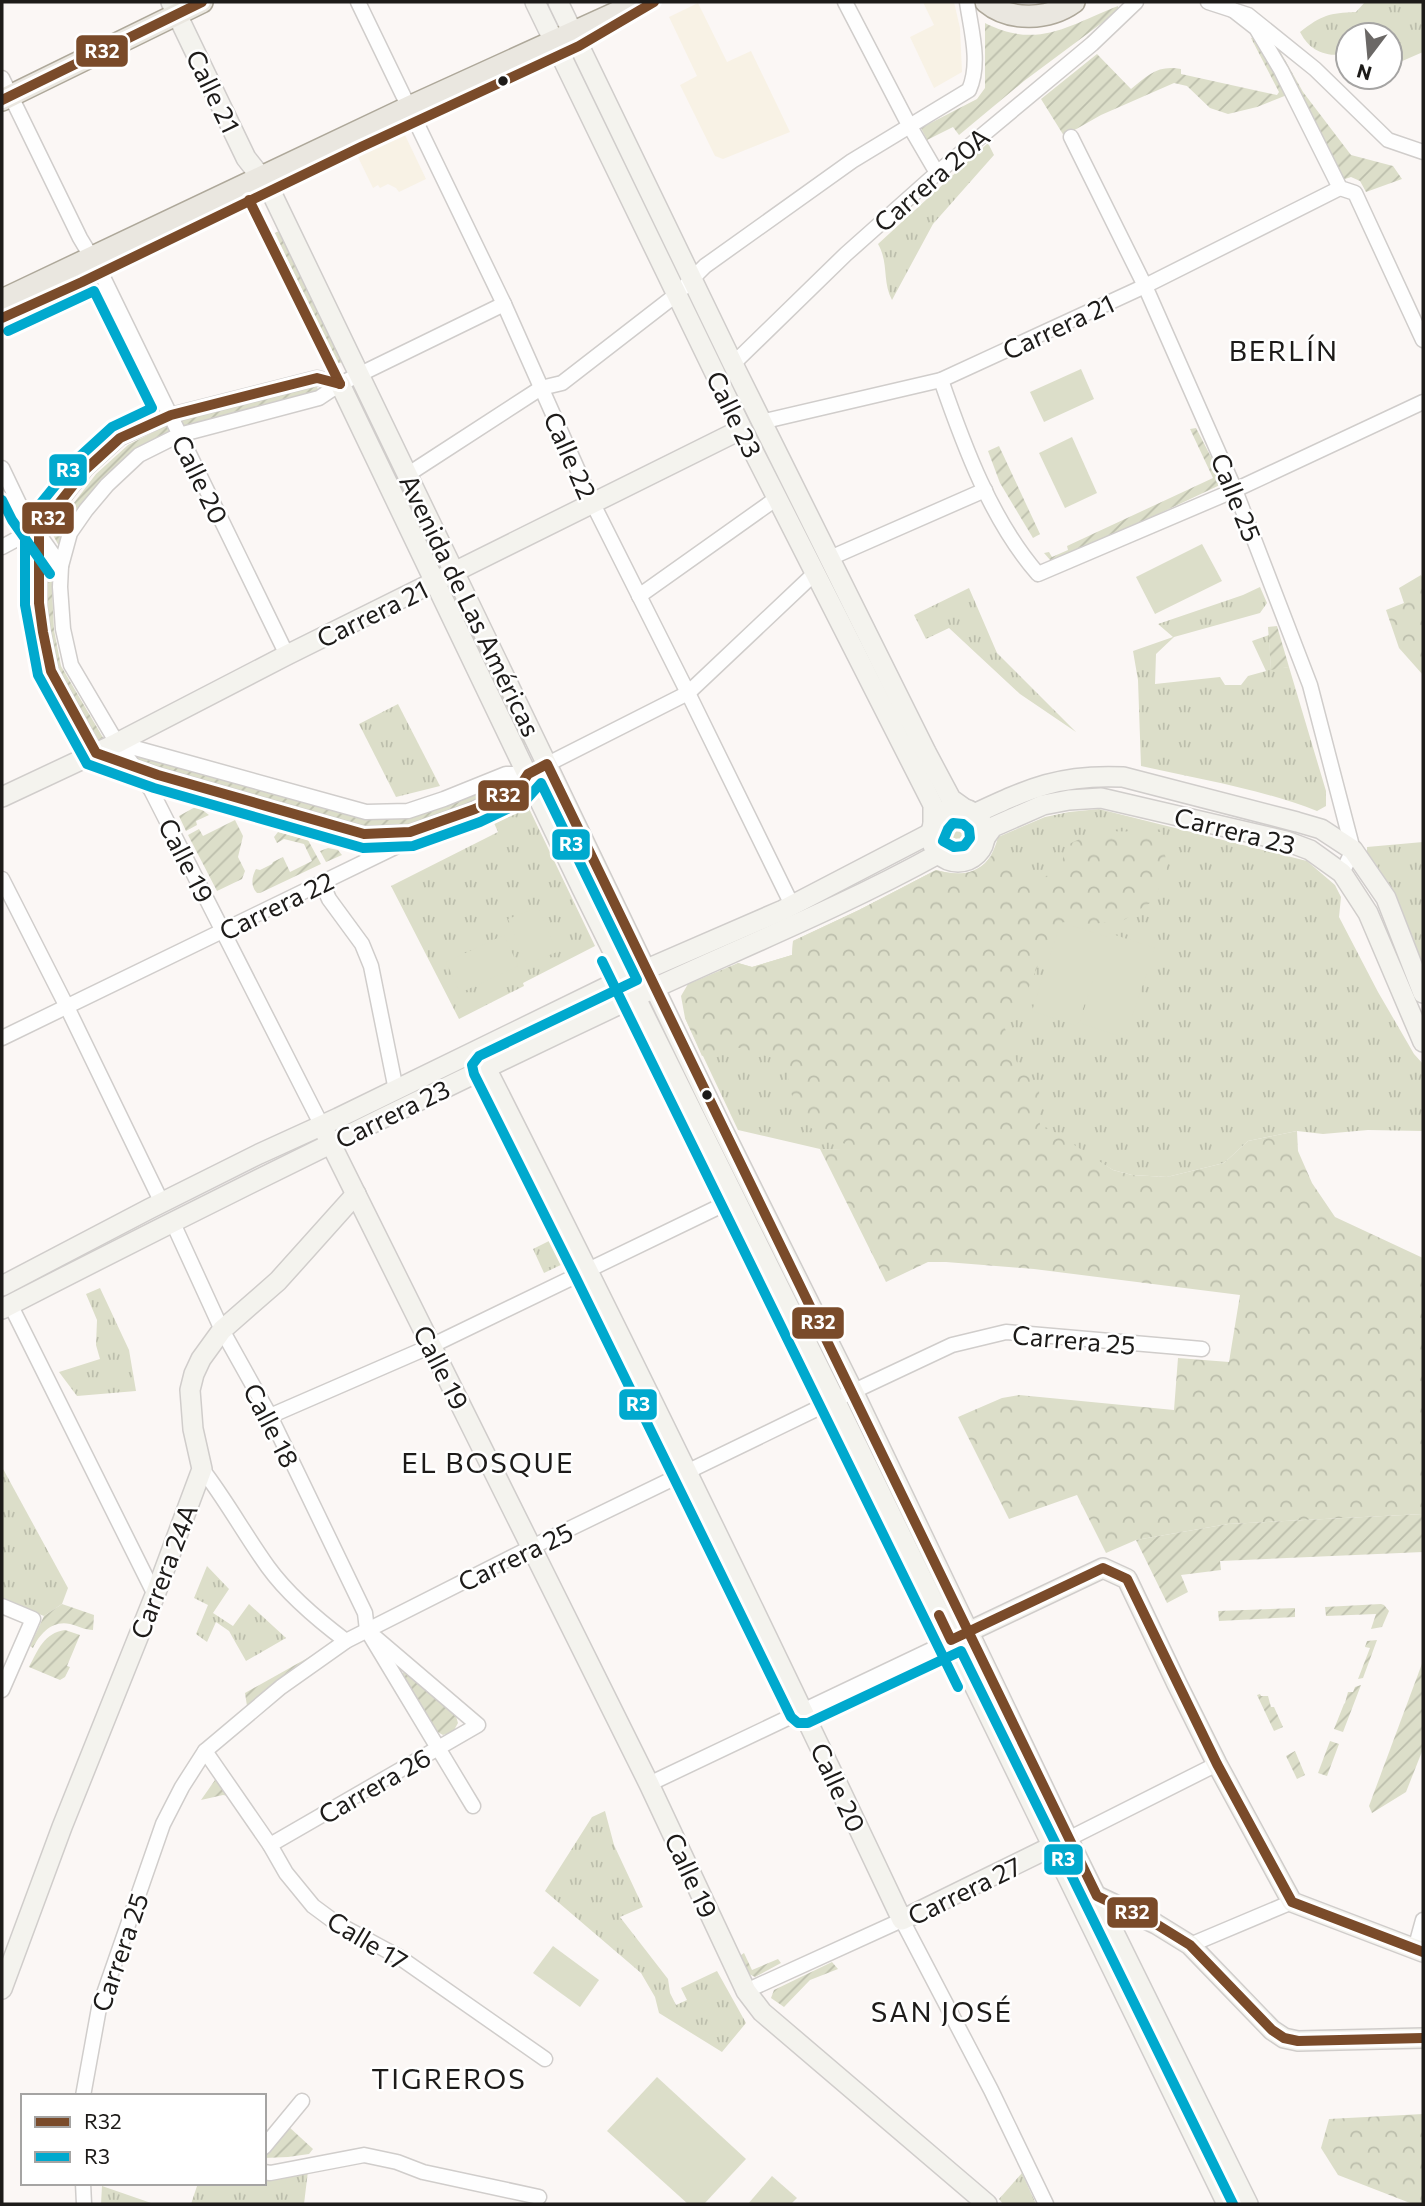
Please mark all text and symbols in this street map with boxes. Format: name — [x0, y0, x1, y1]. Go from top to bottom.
north arrow — [1334, 21, 1404, 91]
line badge: R32 — [75, 34, 129, 68]
text: R32 — [85, 39, 119, 62]
street label: Calle 21 — [181, 44, 247, 138]
text: N — [1354, 60, 1374, 86]
unlabelled marker — [496, 74, 510, 88]
street label: Carrera 20A — [867, 120, 995, 238]
street label: Carrera 21 — [997, 287, 1119, 365]
district label: BERLÍN — [1229, 333, 1339, 367]
street label: Calle 23 — [701, 366, 769, 462]
street label: Calle 22 — [538, 407, 604, 503]
street label: Calle 20 — [166, 430, 236, 528]
street label: Calle 25 — [1205, 448, 1269, 546]
line badge: R3 — [48, 453, 88, 487]
text: R3 — [56, 458, 80, 481]
street label: Avenida de Las Américas — [394, 469, 548, 741]
line badge: R32 — [21, 501, 75, 535]
text: R32 — [31, 506, 65, 529]
street label: Carrera 21 — [311, 573, 433, 653]
line badge: R32 — [477, 779, 530, 812]
text: R32 — [486, 783, 520, 806]
street label: Carrera 23 — [1171, 800, 1299, 860]
street label: Calle 19 — [153, 813, 221, 907]
line badge: R3 — [551, 828, 591, 861]
text: R3 — [559, 832, 583, 855]
street label: Carrera 22 — [214, 864, 338, 946]
street label: Carrera 23 — [330, 1072, 454, 1154]
unlabelled marker — [700, 1088, 714, 1102]
line badge: R32 — [791, 1306, 845, 1340]
text: R32 — [801, 1310, 835, 1333]
street label: Carrera 25 — [1011, 1318, 1137, 1360]
street label: Calle 19 — [408, 1320, 476, 1414]
street label: Calle 18 — [238, 1378, 306, 1472]
line badge: R3 — [618, 1388, 658, 1421]
text: R3 — [626, 1392, 650, 1415]
district label: EL BOSQUE — [401, 1445, 575, 1479]
street label: Carrera 24A — [123, 1499, 203, 1643]
street label: Carrera 25 — [453, 1515, 577, 1597]
street label: Calle 20 — [805, 1738, 873, 1836]
street label: Carrera 26 — [312, 1741, 436, 1829]
street label: Calle 19 — [659, 1828, 725, 1922]
line badge: R3 — [1043, 1843, 1084, 1876]
text: R3 — [1051, 1847, 1075, 1870]
street label: Carrera 27 — [902, 1849, 1026, 1931]
street label: Carrera 25 — [84, 1889, 154, 2015]
line badge: R32 — [1106, 1896, 1159, 1929]
text: R32 — [1115, 1900, 1149, 1923]
street label: Calle 17 — [322, 1904, 414, 1976]
district label: SAN JOSÉ — [871, 1994, 1013, 2028]
district label: TIGREROS — [371, 2061, 527, 2095]
legend — [21, 2094, 266, 2185]
text: R32 — [84, 2108, 122, 2133]
text: R3 — [84, 2143, 110, 2168]

